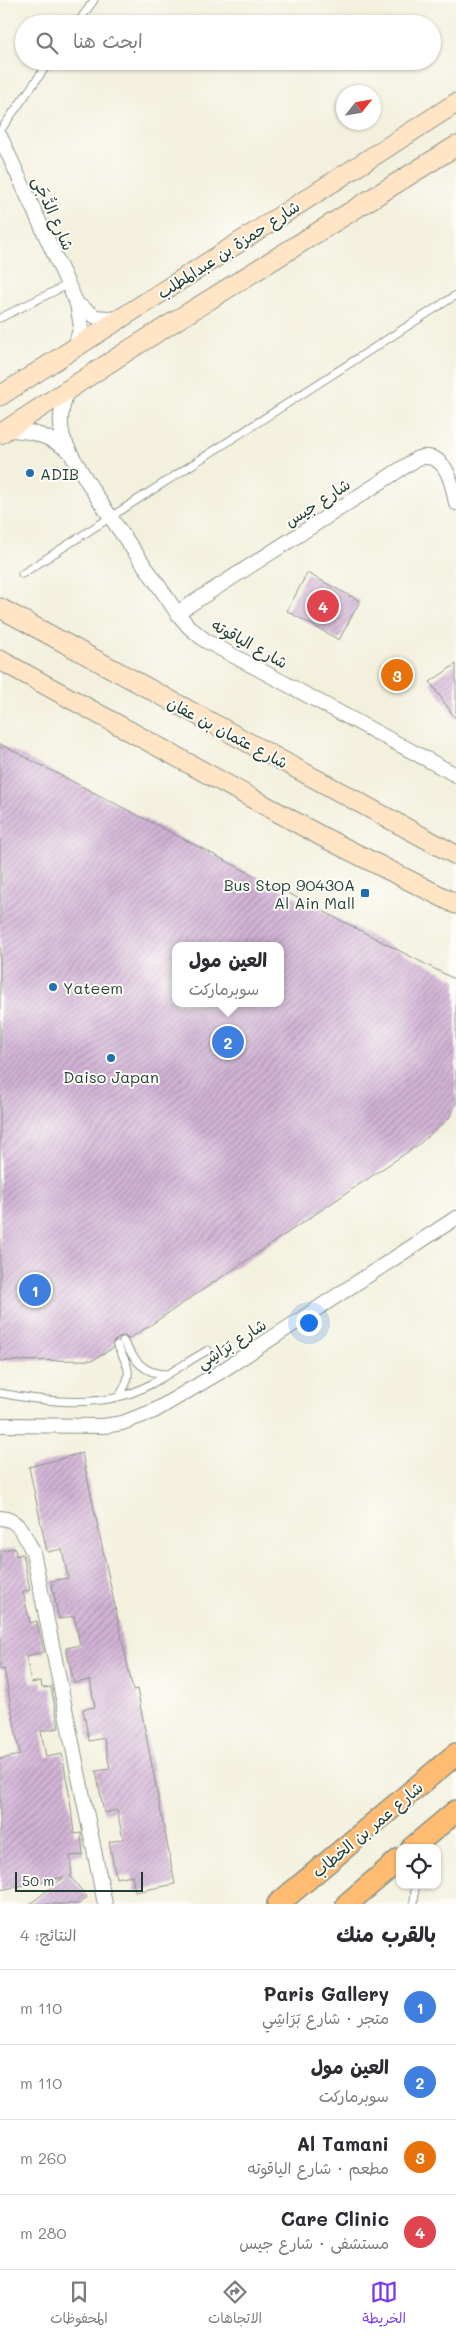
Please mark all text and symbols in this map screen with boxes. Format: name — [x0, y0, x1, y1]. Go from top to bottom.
search box — [15, 15, 441, 70]
text: ابحث هنا — [73, 28, 143, 53]
icon: search — [33, 29, 61, 57]
north arrow — [336, 85, 381, 130]
street label: شارع الدُّجَى — [27, 173, 80, 254]
street label: شارع حمزة بن عبدالمطلب — [153, 195, 304, 305]
place label: ADIB — [40, 463, 79, 484]
marker: ADIB — [24, 467, 36, 479]
street label: شارع جيس — [280, 473, 355, 533]
pin: 4 — [307, 587, 339, 625]
street label: شارع الياقوته — [207, 613, 292, 674]
pin: 3 — [381, 656, 413, 694]
street label: شارع عثمان بن عفان — [163, 691, 292, 774]
place label: Bus Stop 90430A Al Ain Mall — [224, 874, 355, 913]
marker: Bus Stop 90430A Al Ain Mall — [359, 887, 371, 899]
popup — [172, 942, 284, 1007]
text: العين مول — [189, 947, 267, 972]
place label: Yateem — [63, 977, 123, 998]
text: سوبرماركت — [189, 978, 259, 999]
marker: Yateem — [47, 981, 59, 993]
pin: 2 — [212, 1023, 244, 1061]
marker: Daiso Japan — [105, 1052, 117, 1064]
place label: Daiso Japan — [63, 1066, 159, 1087]
pin: 1 — [19, 1271, 51, 1309]
your location — [296, 1310, 322, 1336]
street label: شارع بَرَاشِي — [192, 1313, 272, 1377]
street label: شارع عمر بن الخطاب — [307, 1776, 428, 1883]
map controls — [396, 1844, 441, 1889]
button: locate — [396, 1844, 441, 1889]
scale bar — [15, 1869, 142, 1892]
text: 50 m — [22, 1871, 54, 1890]
text: بالقرب منك — [336, 1920, 436, 1947]
text: النتائج: 4 — [20, 1924, 76, 1945]
text: Paris Gallery — [264, 1981, 389, 2006]
text: 110 m — [20, 1997, 62, 2018]
text: 1 — [416, 1997, 424, 2018]
text: متجر · شارع بَرَاشِي — [262, 2007, 389, 2028]
text: العين مول — [311, 2054, 389, 2079]
text: 110 m — [20, 2072, 62, 2093]
text: 2 — [416, 2072, 424, 2093]
text: سوبرماركت — [319, 2085, 389, 2106]
text: Al Tamani — [297, 2131, 389, 2156]
text: 260 m — [20, 2147, 66, 2168]
text: 3 — [415, 2147, 425, 2168]
text: مطعم · شارع الياقوته — [247, 2157, 389, 2178]
text: Care Clinic — [281, 2206, 389, 2231]
text: 280 m — [20, 2222, 66, 2243]
text: 4 — [415, 2222, 425, 2243]
text: مستشفى · شارع جيس — [239, 2232, 389, 2253]
tab: المحفوظات — [50, 2278, 108, 2331]
tab: الاتجاهات — [208, 2278, 262, 2331]
tab: الخريطة — [362, 2278, 406, 2331]

